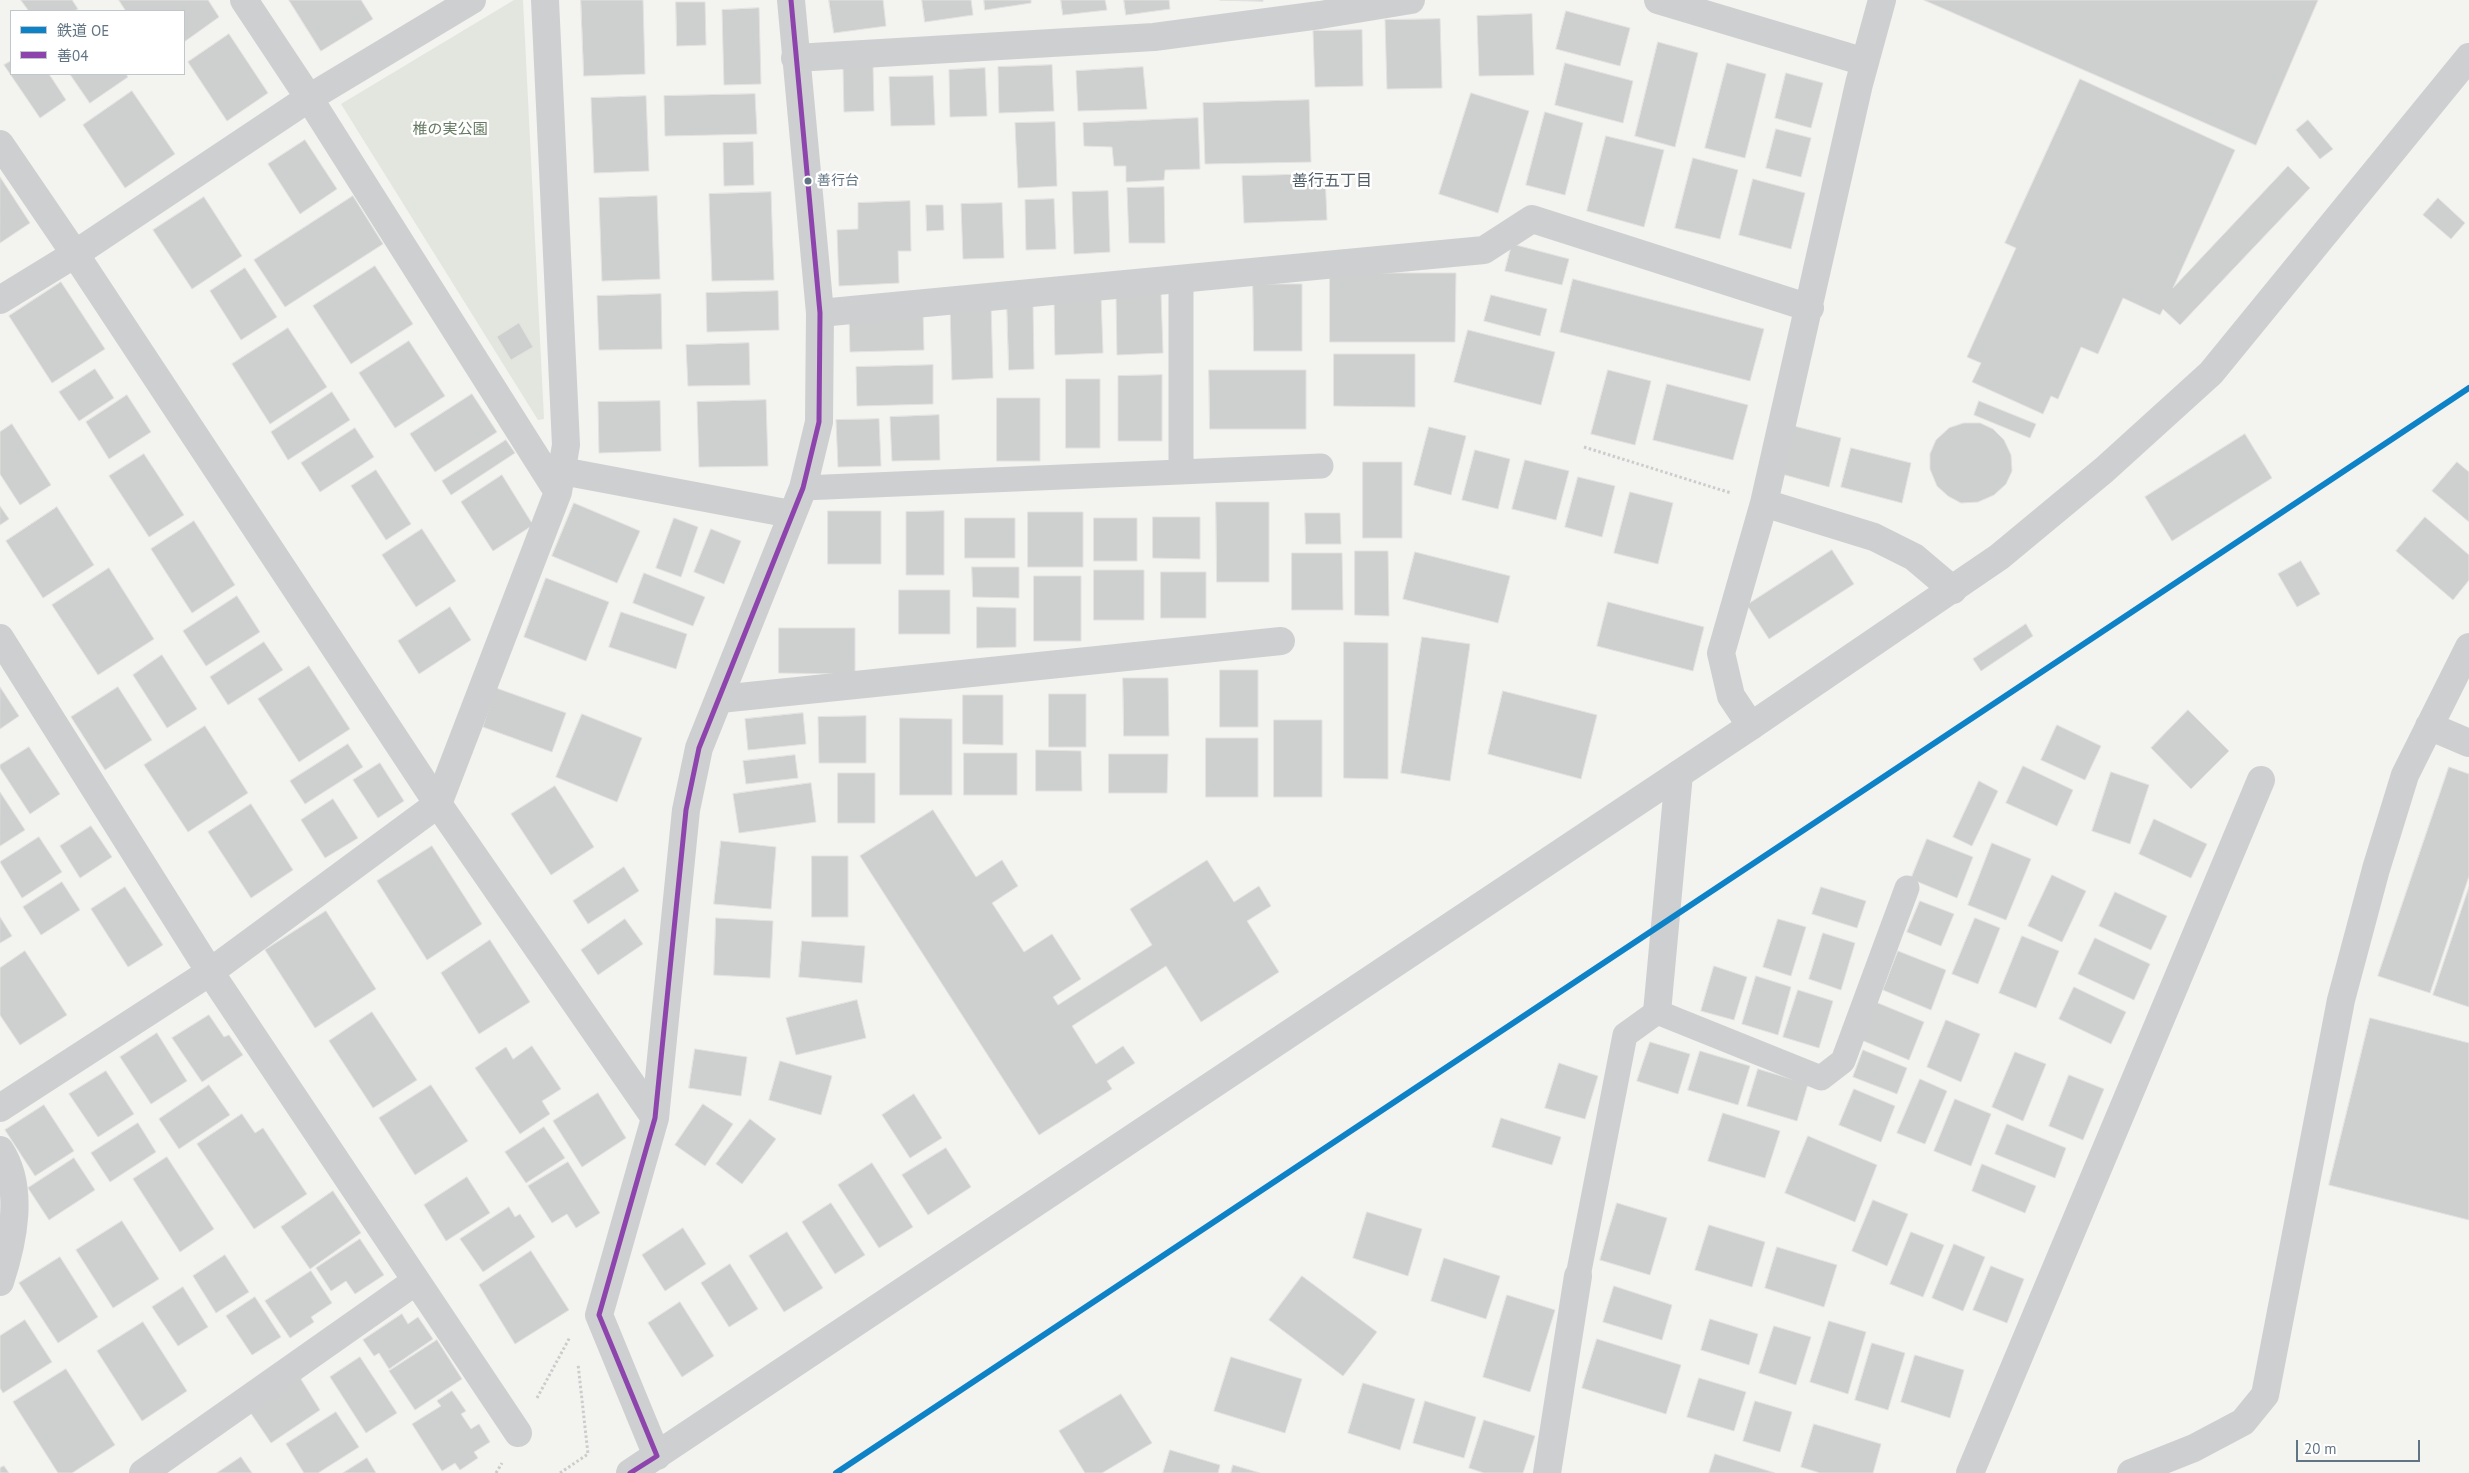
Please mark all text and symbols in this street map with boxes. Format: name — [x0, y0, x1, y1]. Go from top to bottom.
legend — [10, 10, 185, 75]
text: 鉄道 OE — [57, 21, 109, 40]
text: 善04 — [57, 46, 88, 65]
park label: 椎の実公園 — [413, 121, 487, 139]
district label: 善行五丁目 — [1292, 171, 1372, 191]
place label: 善行台 — [817, 173, 859, 189]
marker: 善行台 — [803, 176, 813, 186]
scale bar — [2299, 1430, 2423, 1462]
text: 20 m — [2304, 1439, 2337, 1458]

